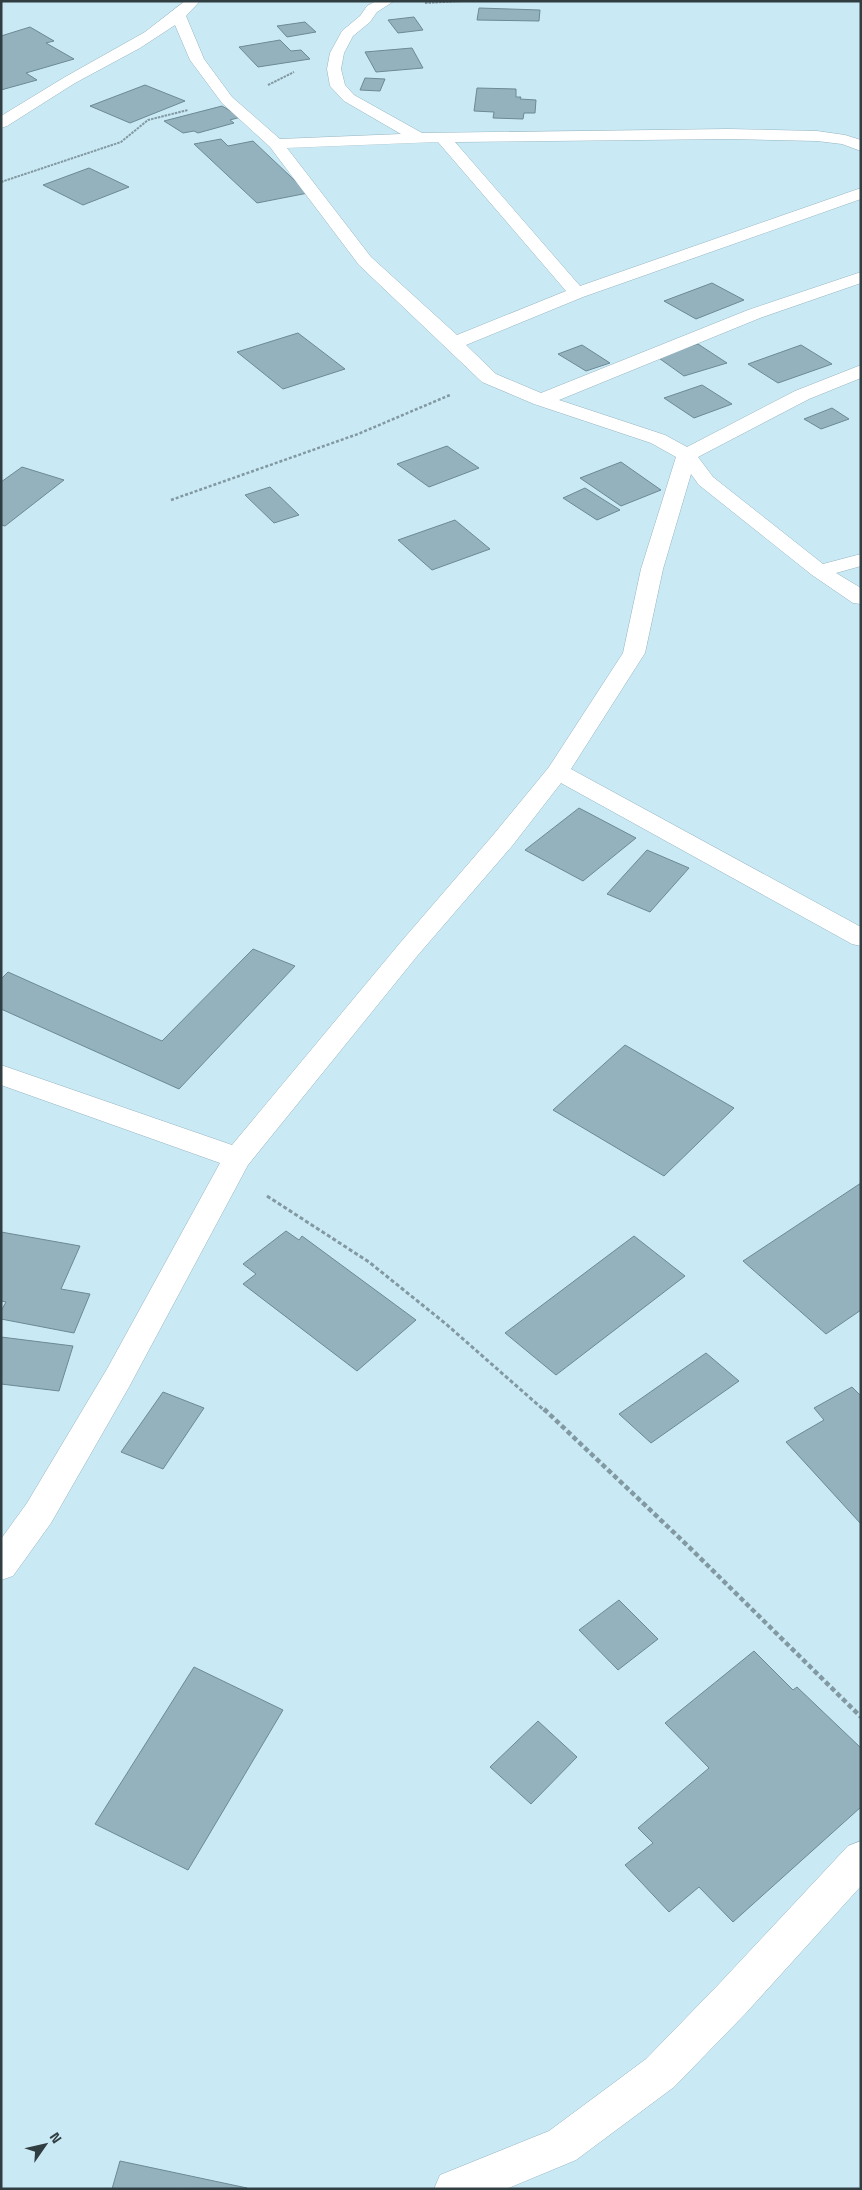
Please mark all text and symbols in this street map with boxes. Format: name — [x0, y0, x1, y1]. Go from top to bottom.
north arrow — [20, 2120, 70, 2170]
text: N — [45, 2128, 68, 2147]

